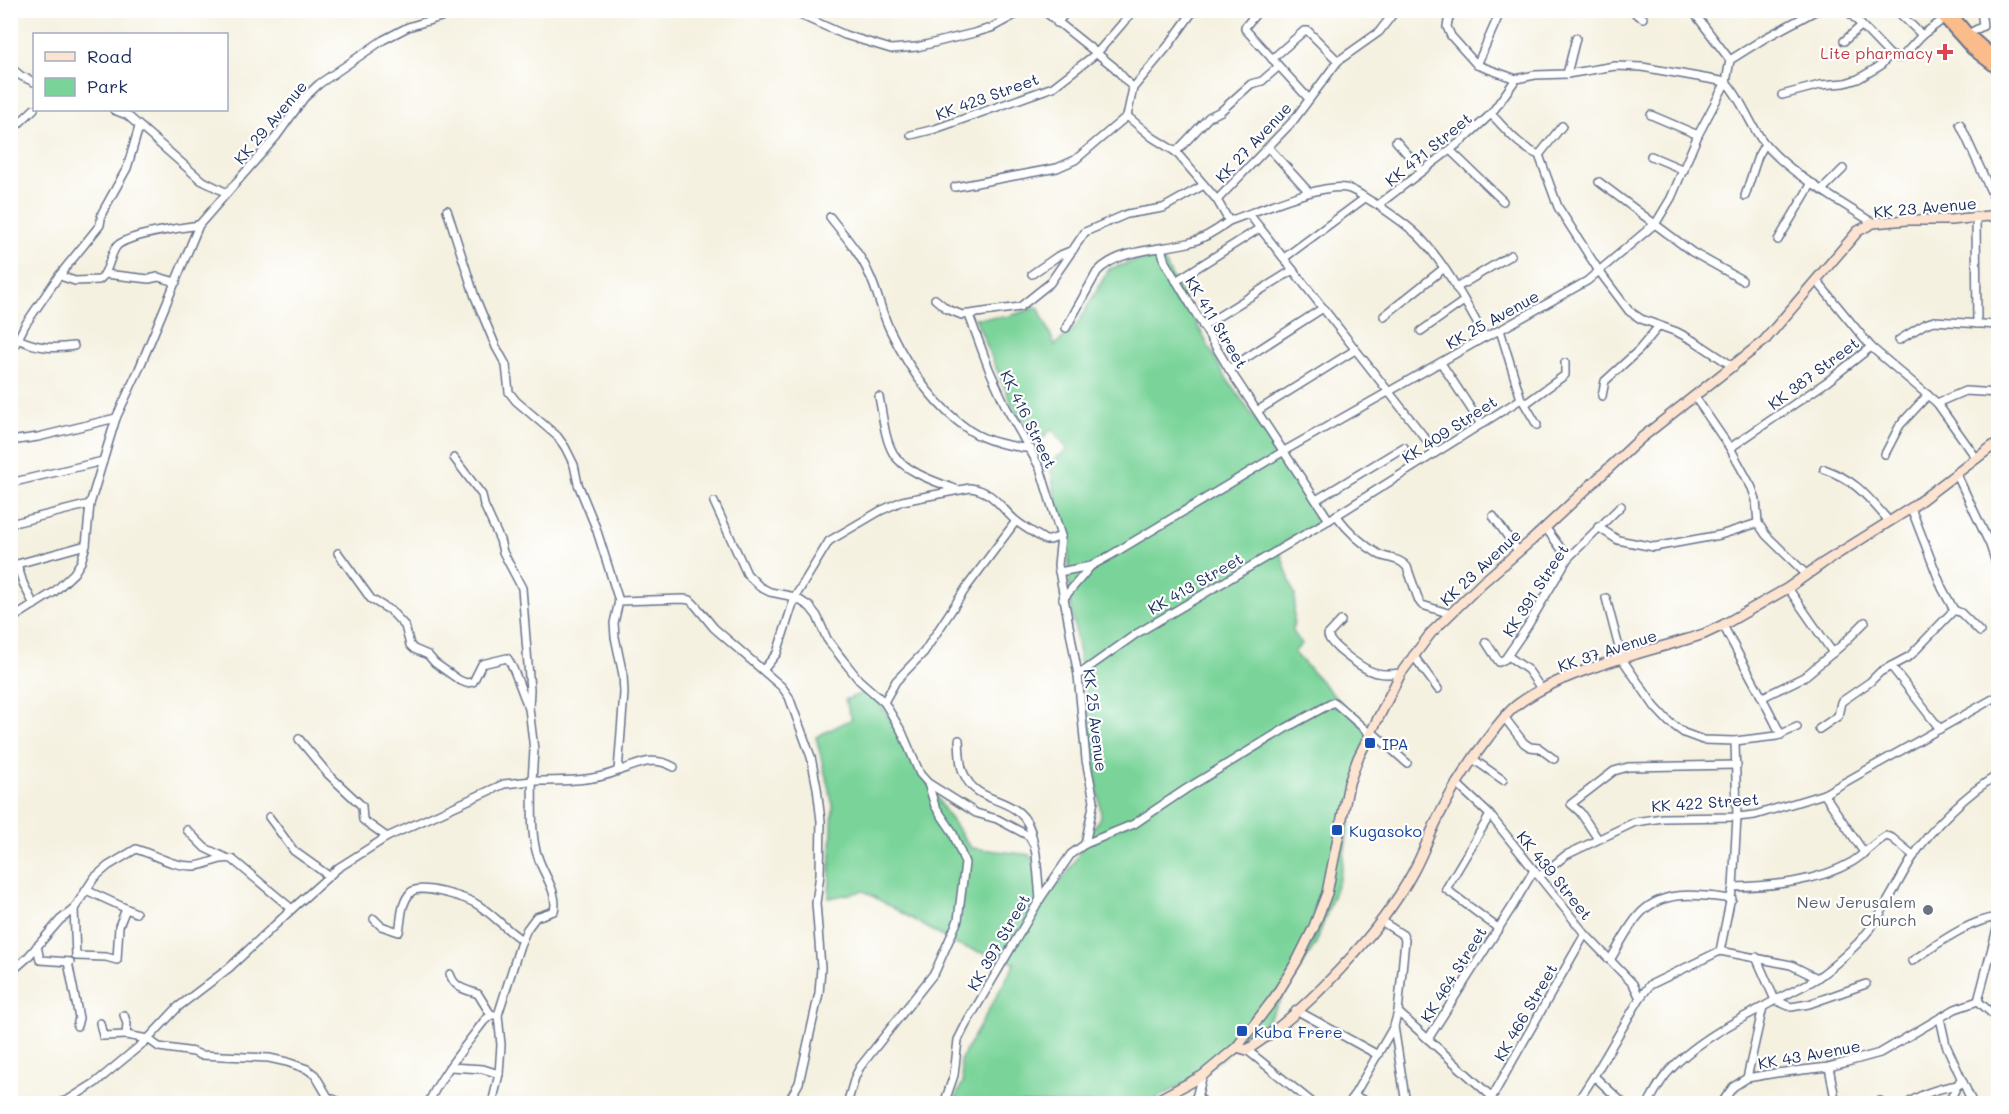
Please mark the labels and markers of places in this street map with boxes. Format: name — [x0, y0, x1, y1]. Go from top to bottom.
place label: Lite pharmacy — [1820, 42, 1933, 63]
marker: Lite pharmacy — [1938, 45, 1952, 59]
place label: IPA — [1382, 733, 1409, 754]
marker: IPA — [1363, 736, 1377, 750]
place label: Kugasoko — [1349, 820, 1422, 841]
marker: Kugasoko — [1330, 823, 1344, 837]
place label: New Jerusalem Church — [1797, 891, 1916, 930]
marker: New Jerusalem Church — [1921, 903, 1935, 917]
place label: Kuba Frere — [1254, 1021, 1343, 1042]
marker: Kuba Frere — [1235, 1024, 1249, 1038]

